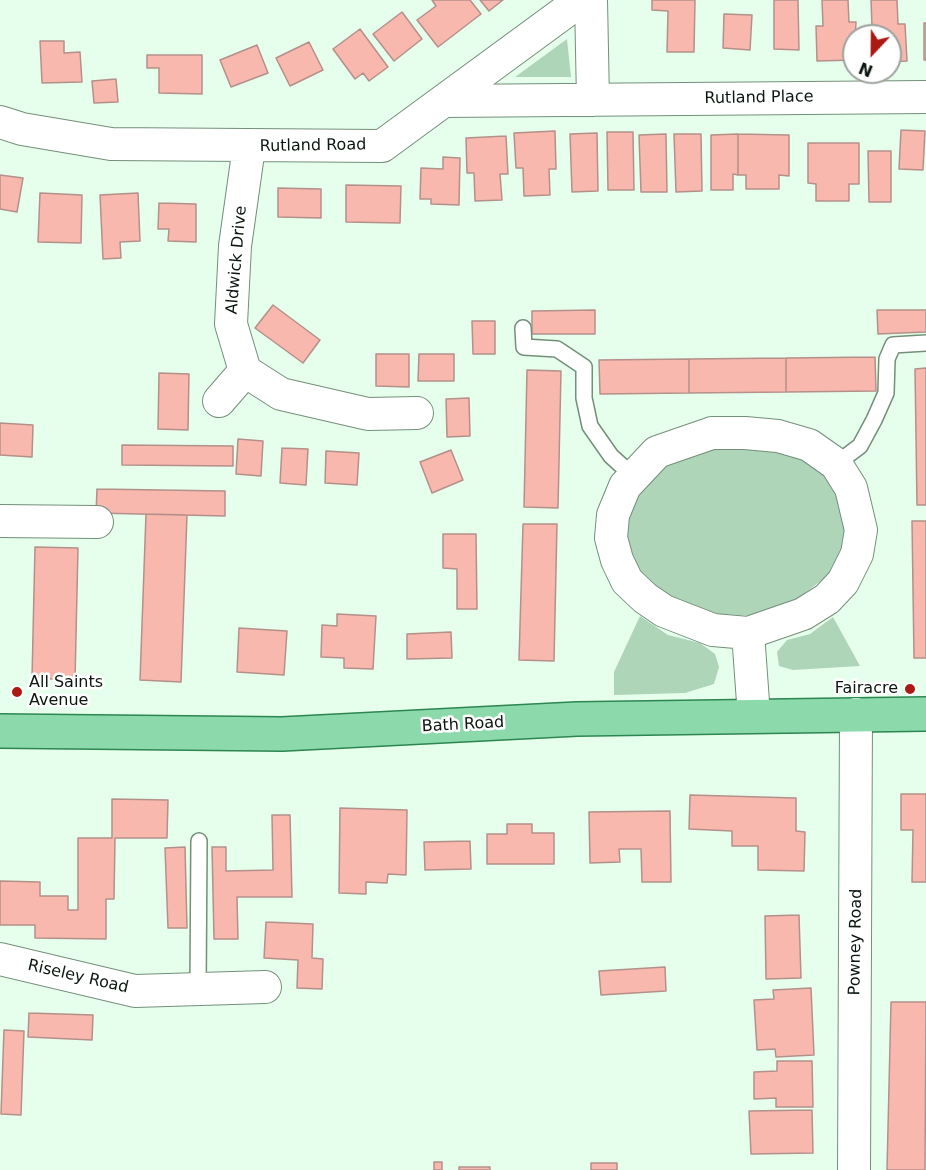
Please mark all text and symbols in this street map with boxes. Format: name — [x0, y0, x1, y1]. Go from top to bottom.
north arrow — [842, 24, 902, 84]
text: N — [856, 58, 876, 81]
street label: Rutland Place — [704, 87, 814, 109]
street label: Rutland Road — [260, 135, 366, 157]
street label: Aldwick Drive — [223, 205, 251, 315]
place label: All Saints Avenue — [29, 673, 103, 711]
place label: Fairacre — [835, 679, 898, 699]
marker: Fairacre — [903, 682, 917, 696]
marker: All Saints Avenue — [10, 685, 24, 699]
street label: Bath Road — [421, 713, 505, 737]
street label: Powney Road — [845, 889, 867, 995]
street label: Riseley Road — [26, 956, 130, 998]

